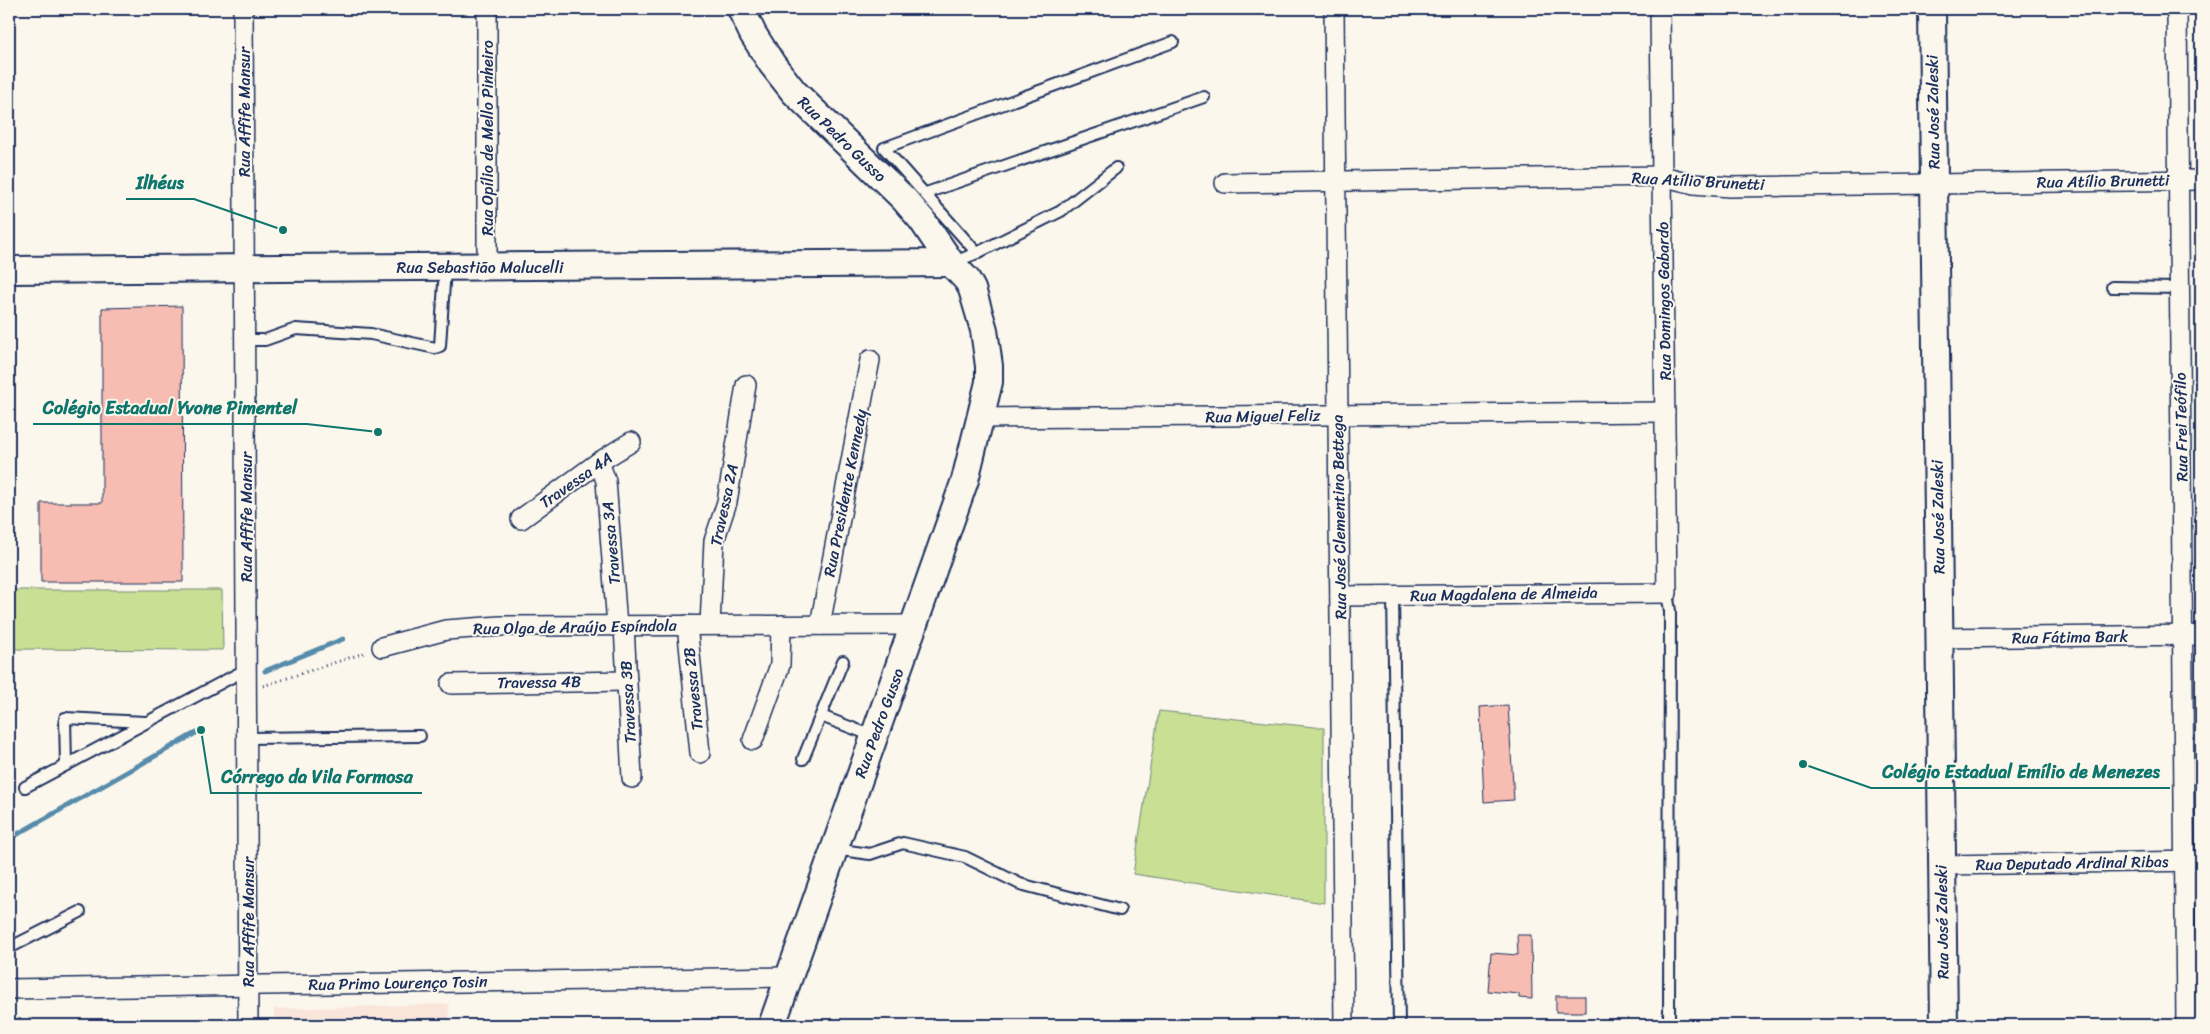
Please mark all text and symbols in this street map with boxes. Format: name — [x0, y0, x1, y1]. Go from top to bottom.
street label: Rua Opílio de Mello Pinheiro — [473, 40, 502, 236]
street label: Rua Affife Mansur — [230, 46, 259, 177]
street label: Rua José Zaleski — [1917, 54, 1948, 169]
street label: Rua Pedro Gusso — [790, 89, 894, 190]
street label: Rua Atílio Brunetti — [1631, 163, 1766, 199]
street label: Rua Atílio Brunetti — [2036, 165, 2170, 197]
callout: Ilhéus — [126, 166, 194, 199]
text: Ilhéus — [135, 167, 185, 199]
street label: Rua Domingos Gabardo — [1648, 221, 1680, 381]
street label: Rua Sebastião Malucelli — [397, 253, 564, 282]
street label: Rua Frei Teófilo — [2166, 372, 2196, 482]
callout: Colégio Estadual Yvone Pimentel — [33, 391, 307, 424]
text: Colégio Estadual Yvone Pimentel — [42, 392, 298, 424]
street label: Rua Miguel Feliz — [1205, 400, 1321, 432]
street label: Rua Presidente Kennedy — [815, 406, 876, 579]
street label: Rua José Clementino Bettega — [1323, 414, 1355, 620]
street label: Travessa 4A — [533, 444, 619, 516]
street label: Rua Affife Mansur — [232, 451, 261, 582]
street label: Rua José Zaleski — [1922, 459, 1953, 574]
street label: Travessa 2A — [701, 461, 747, 549]
street label: Travessa 3A — [593, 500, 629, 586]
street label: Rua Magdalena de Almeida — [1410, 578, 1598, 610]
street label: Rua Olga de Araújo Espíndola — [473, 611, 678, 643]
street label: Rua Fátima Bark — [2012, 621, 2129, 653]
street label: Travessa 2B — [674, 646, 712, 732]
street label: Travessa 3B — [611, 660, 645, 744]
street label: Rua Pedro Gusso — [846, 664, 912, 782]
street label: Travessa 4B — [497, 667, 581, 697]
callout: Colégio Estadual Emílio de Menezes — [1871, 755, 2170, 788]
text: Colégio Estadual Emílio de Menezes — [1881, 756, 2160, 788]
callout: Córrego da Vila Formosa — [211, 760, 422, 793]
text: Córrego da Vila Formosa — [220, 761, 414, 793]
street label: Rua Deputado Ardinal Ribas — [1975, 847, 2169, 879]
street label: Rua Affife Mansur — [234, 856, 263, 987]
street label: Rua José Zaleski — [1926, 864, 1957, 979]
street label: Rua Primo Lourenço Tosin — [308, 967, 488, 999]

